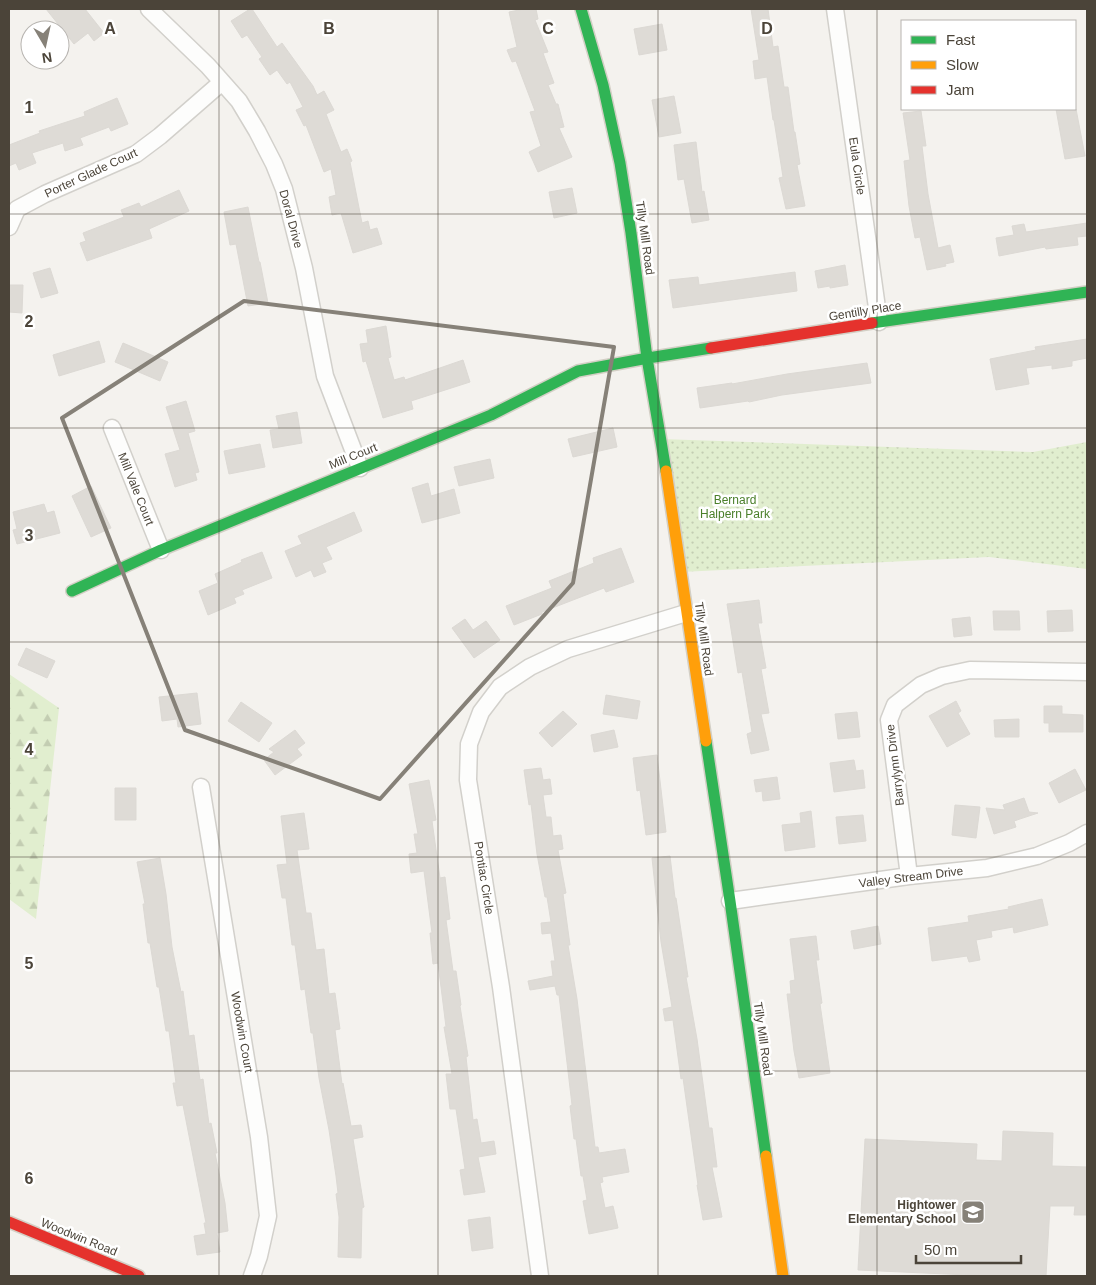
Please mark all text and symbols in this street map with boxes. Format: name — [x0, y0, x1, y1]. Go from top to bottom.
north arrow — [20, 20, 70, 70]
text: A — [104, 20, 116, 37]
text: B — [323, 20, 335, 37]
text: C — [542, 20, 554, 37]
text: D — [761, 20, 773, 37]
legend — [901, 20, 1076, 110]
text: Fast — [946, 31, 976, 48]
text: N — [41, 49, 53, 67]
text: Slow — [946, 56, 979, 73]
text: Jam — [946, 81, 974, 98]
text: 1 — [25, 99, 34, 116]
street label: Eula Circle — [846, 136, 868, 196]
street label: Porter Glade Court — [42, 145, 140, 201]
street label: Doral Drive — [276, 188, 306, 250]
street label: Tilly Mill Road — [633, 200, 657, 276]
street label: Gentilly Place — [828, 298, 903, 324]
text: 2 — [25, 313, 34, 330]
street label: Mill Court — [327, 440, 380, 472]
street label: Mill Vale Court — [115, 451, 157, 528]
park label: Bernard Halpern Park — [700, 493, 771, 521]
text: 3 — [25, 527, 34, 544]
street label: Tilly Mill Road — [692, 601, 716, 677]
street label: Barrylynn Drive — [883, 723, 907, 807]
text: 4 — [25, 741, 34, 758]
street label: Pontiac Circle — [471, 840, 497, 916]
street label: Valley Stream Drive — [858, 864, 964, 890]
text: 5 — [25, 955, 34, 972]
street label: Woodwin Court — [228, 990, 256, 1074]
street label: Tilly Mill Road — [751, 1001, 775, 1077]
text: 6 — [25, 1170, 34, 1187]
place label: Hightower Elementary School — [848, 1198, 956, 1226]
school or university icon: Hightower Elementary School — [960, 1199, 986, 1225]
street label: Woodwin Road — [39, 1215, 119, 1259]
scale bar — [916, 1232, 1021, 1264]
text: 50 m — [924, 1241, 957, 1258]

